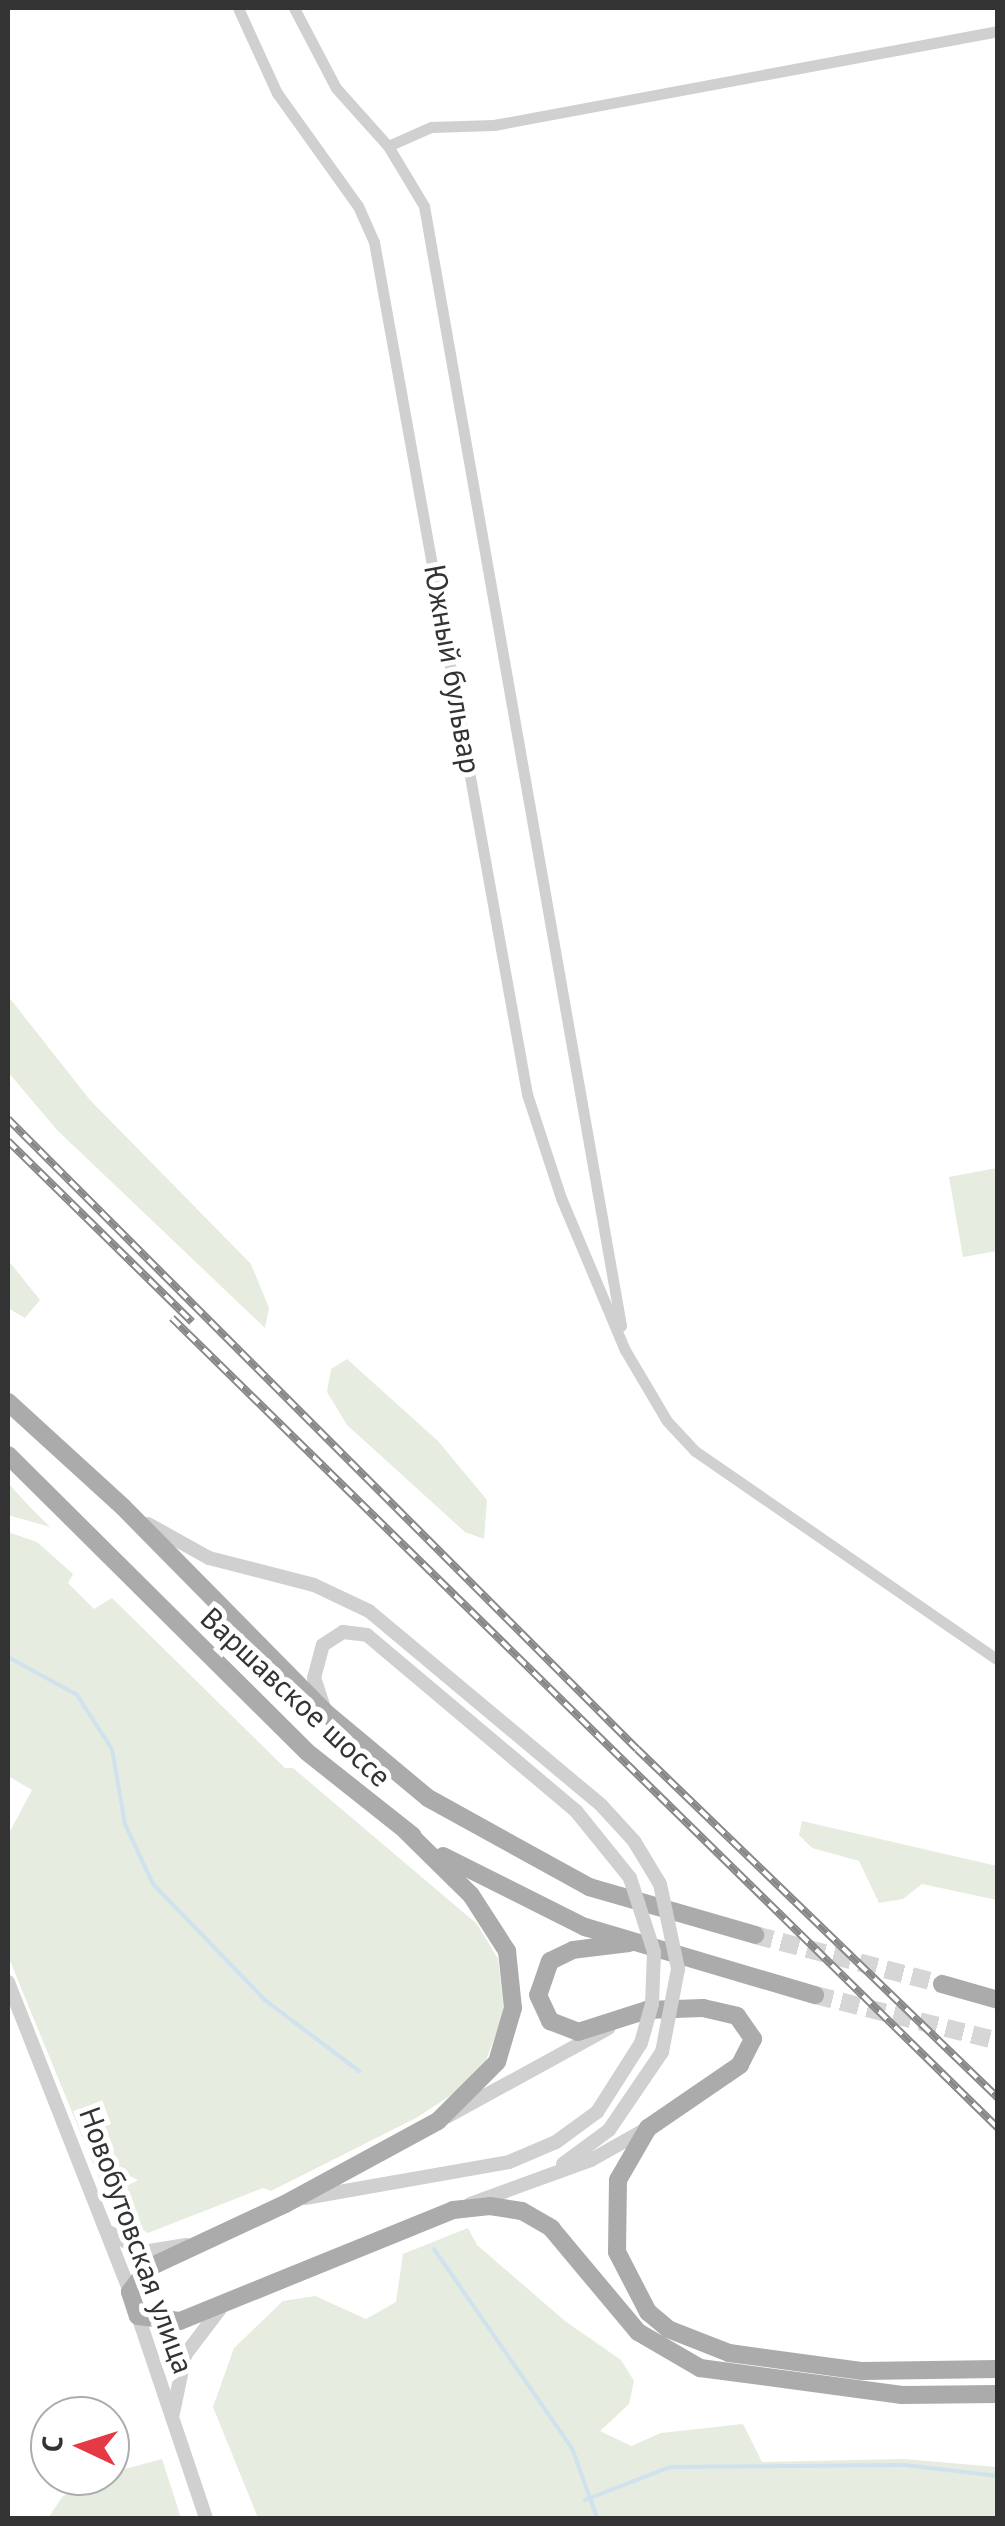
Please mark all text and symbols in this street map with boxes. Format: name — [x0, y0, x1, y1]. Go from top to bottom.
street label: Южный бульвар — [417, 562, 489, 776]
street label: Варшавское шоссе — [194, 1600, 398, 1794]
street label: Новобутовская улица — [72, 2102, 202, 2378]
north arrow — [30, 2396, 130, 2496]
text: С — [33, 2435, 71, 2453]

